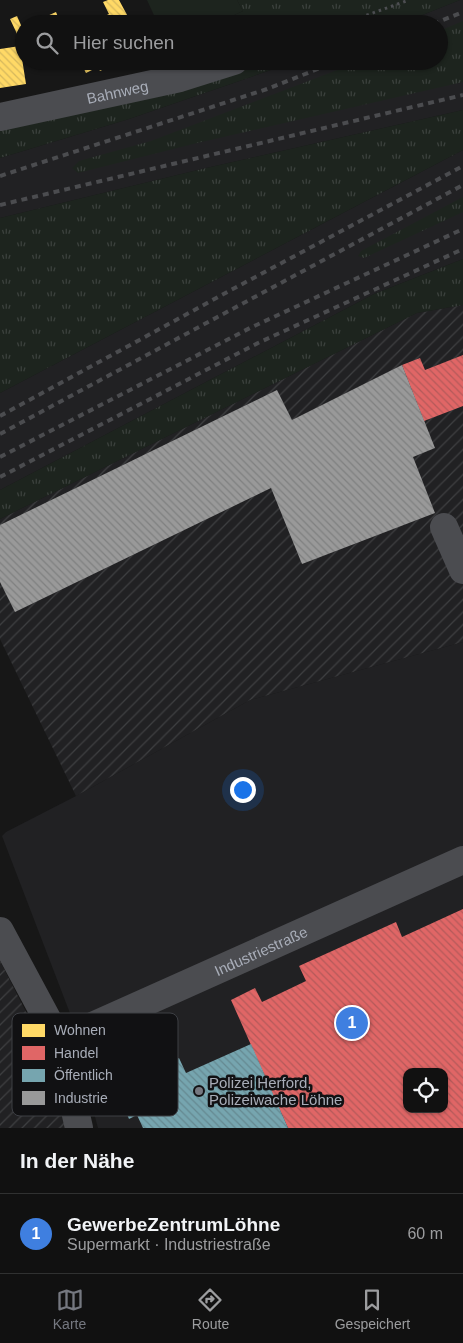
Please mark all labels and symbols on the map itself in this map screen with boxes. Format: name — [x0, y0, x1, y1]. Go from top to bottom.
street label: Bahnweg — [85, 77, 150, 107]
your location — [230, 777, 256, 803]
street label: Industriestraße — [212, 922, 310, 979]
pin: 1 — [336, 1004, 368, 1042]
legend — [12, 1013, 178, 1116]
text: Wohnen — [54, 1022, 106, 1038]
text: Handel — [54, 1045, 98, 1061]
text: Öffentlich — [54, 1066, 113, 1083]
place label: Polizei Herford, Polizeiwache Löhne — [209, 1074, 342, 1108]
marker: Polizei Herford, Polizeiwache Löhne — [193, 1085, 205, 1097]
text: Industrie — [54, 1090, 108, 1106]

